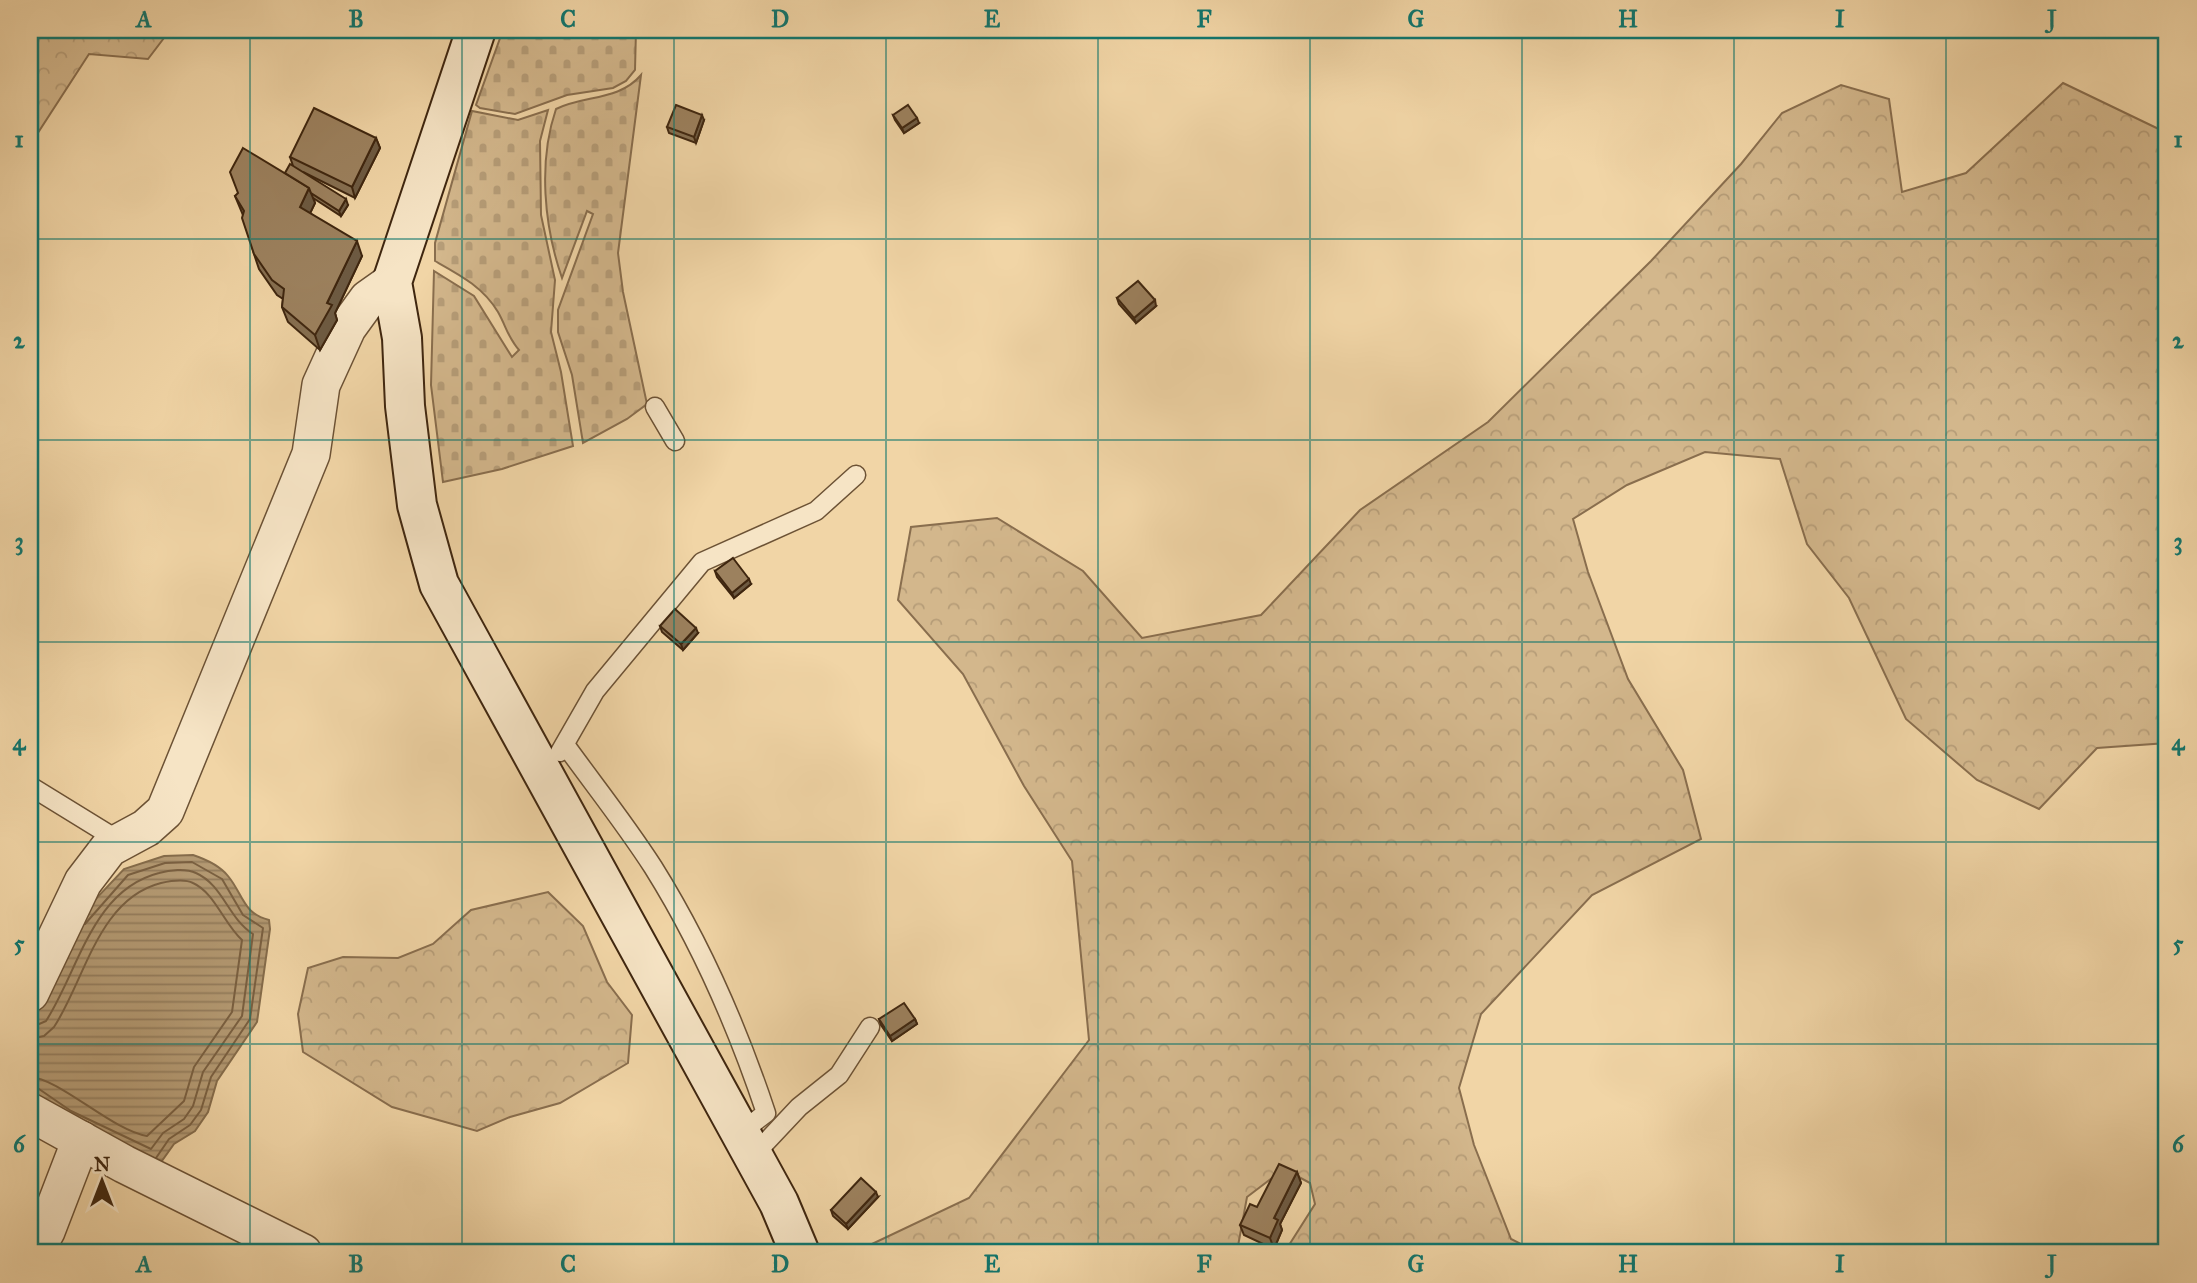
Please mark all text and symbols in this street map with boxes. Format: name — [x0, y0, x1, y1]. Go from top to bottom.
text: A — [134, 5, 152, 33]
text: B — [348, 5, 364, 33]
text: C — [560, 5, 576, 33]
text: D — [771, 5, 789, 33]
text: E — [984, 5, 1001, 33]
text: F — [1196, 5, 1212, 33]
text: G — [1408, 5, 1425, 33]
text: H — [1618, 5, 1638, 33]
text: I — [1835, 5, 1845, 33]
text: J — [2044, 5, 2057, 34]
text: 1 — [14, 125, 24, 153]
text: 1 — [2173, 125, 2183, 153]
text: 2 — [13, 326, 25, 354]
text: 2 — [2172, 326, 2184, 354]
text: 3 — [14, 527, 24, 556]
text: 3 — [2173, 527, 2183, 556]
text: 4 — [13, 728, 27, 756]
text: 4 — [2172, 728, 2186, 756]
text: 5 — [14, 929, 25, 957]
text: 5 — [2173, 929, 2184, 957]
text: 6 — [13, 1130, 26, 1158]
text: 6 — [2172, 1130, 2185, 1158]
north arrow — [66, 1146, 136, 1216]
text: N — [94, 1153, 110, 1176]
text: A — [134, 1250, 152, 1278]
text: B — [348, 1250, 364, 1278]
text: C — [560, 1250, 576, 1278]
text: D — [771, 1250, 789, 1278]
text: E — [984, 1250, 1001, 1278]
text: F — [1196, 1250, 1212, 1278]
text: G — [1408, 1250, 1425, 1278]
text: H — [1618, 1250, 1638, 1278]
text: I — [1835, 1250, 1845, 1278]
text: J — [2044, 1250, 2057, 1279]

